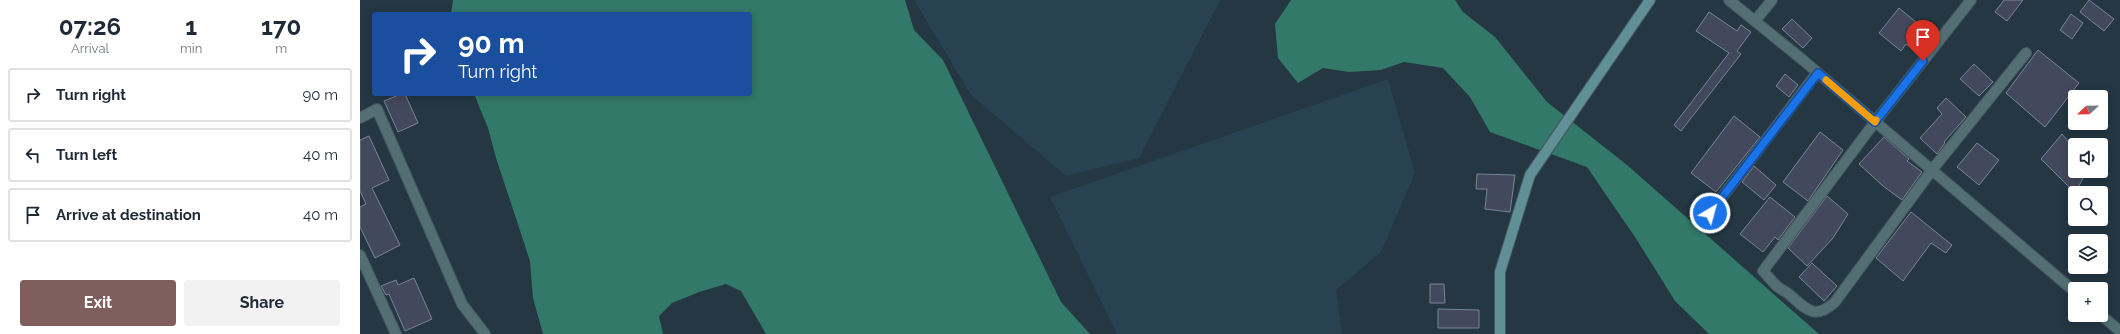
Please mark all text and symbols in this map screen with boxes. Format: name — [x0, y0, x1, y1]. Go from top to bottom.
text: 07:26 — [59, 12, 121, 41]
text: 1 — [185, 12, 197, 41]
text: 170 — [261, 12, 301, 41]
pin — [1906, 20, 1940, 61]
icon: arrive — [1912, 26, 1934, 48]
text: 90 m — [458, 27, 524, 60]
icon: right — [392, 28, 444, 80]
text: Arrival — [71, 41, 109, 56]
text: min — [180, 41, 202, 56]
text: m — [275, 41, 287, 56]
text: Turn right — [458, 61, 537, 82]
icon: right — [22, 84, 44, 106]
text: Turn right — [56, 86, 126, 104]
text: 90 m — [302, 86, 338, 104]
north arrow — [2068, 90, 2108, 130]
map controls — [2068, 90, 2108, 322]
button: sound — [2068, 138, 2108, 178]
icon: left — [22, 144, 44, 166]
text: Turn left — [56, 146, 117, 164]
text: 40 m — [303, 146, 338, 164]
button: search — [2068, 186, 2108, 226]
position arrow — [1689, 192, 1731, 234]
icon: arrive — [22, 204, 44, 226]
text: Arrive at destination — [56, 206, 201, 224]
text: 40 m — [303, 206, 338, 224]
button: layers — [2068, 234, 2108, 274]
button: Exit — [20, 280, 176, 326]
button: Share — [184, 280, 340, 326]
button: + — [2068, 282, 2108, 322]

